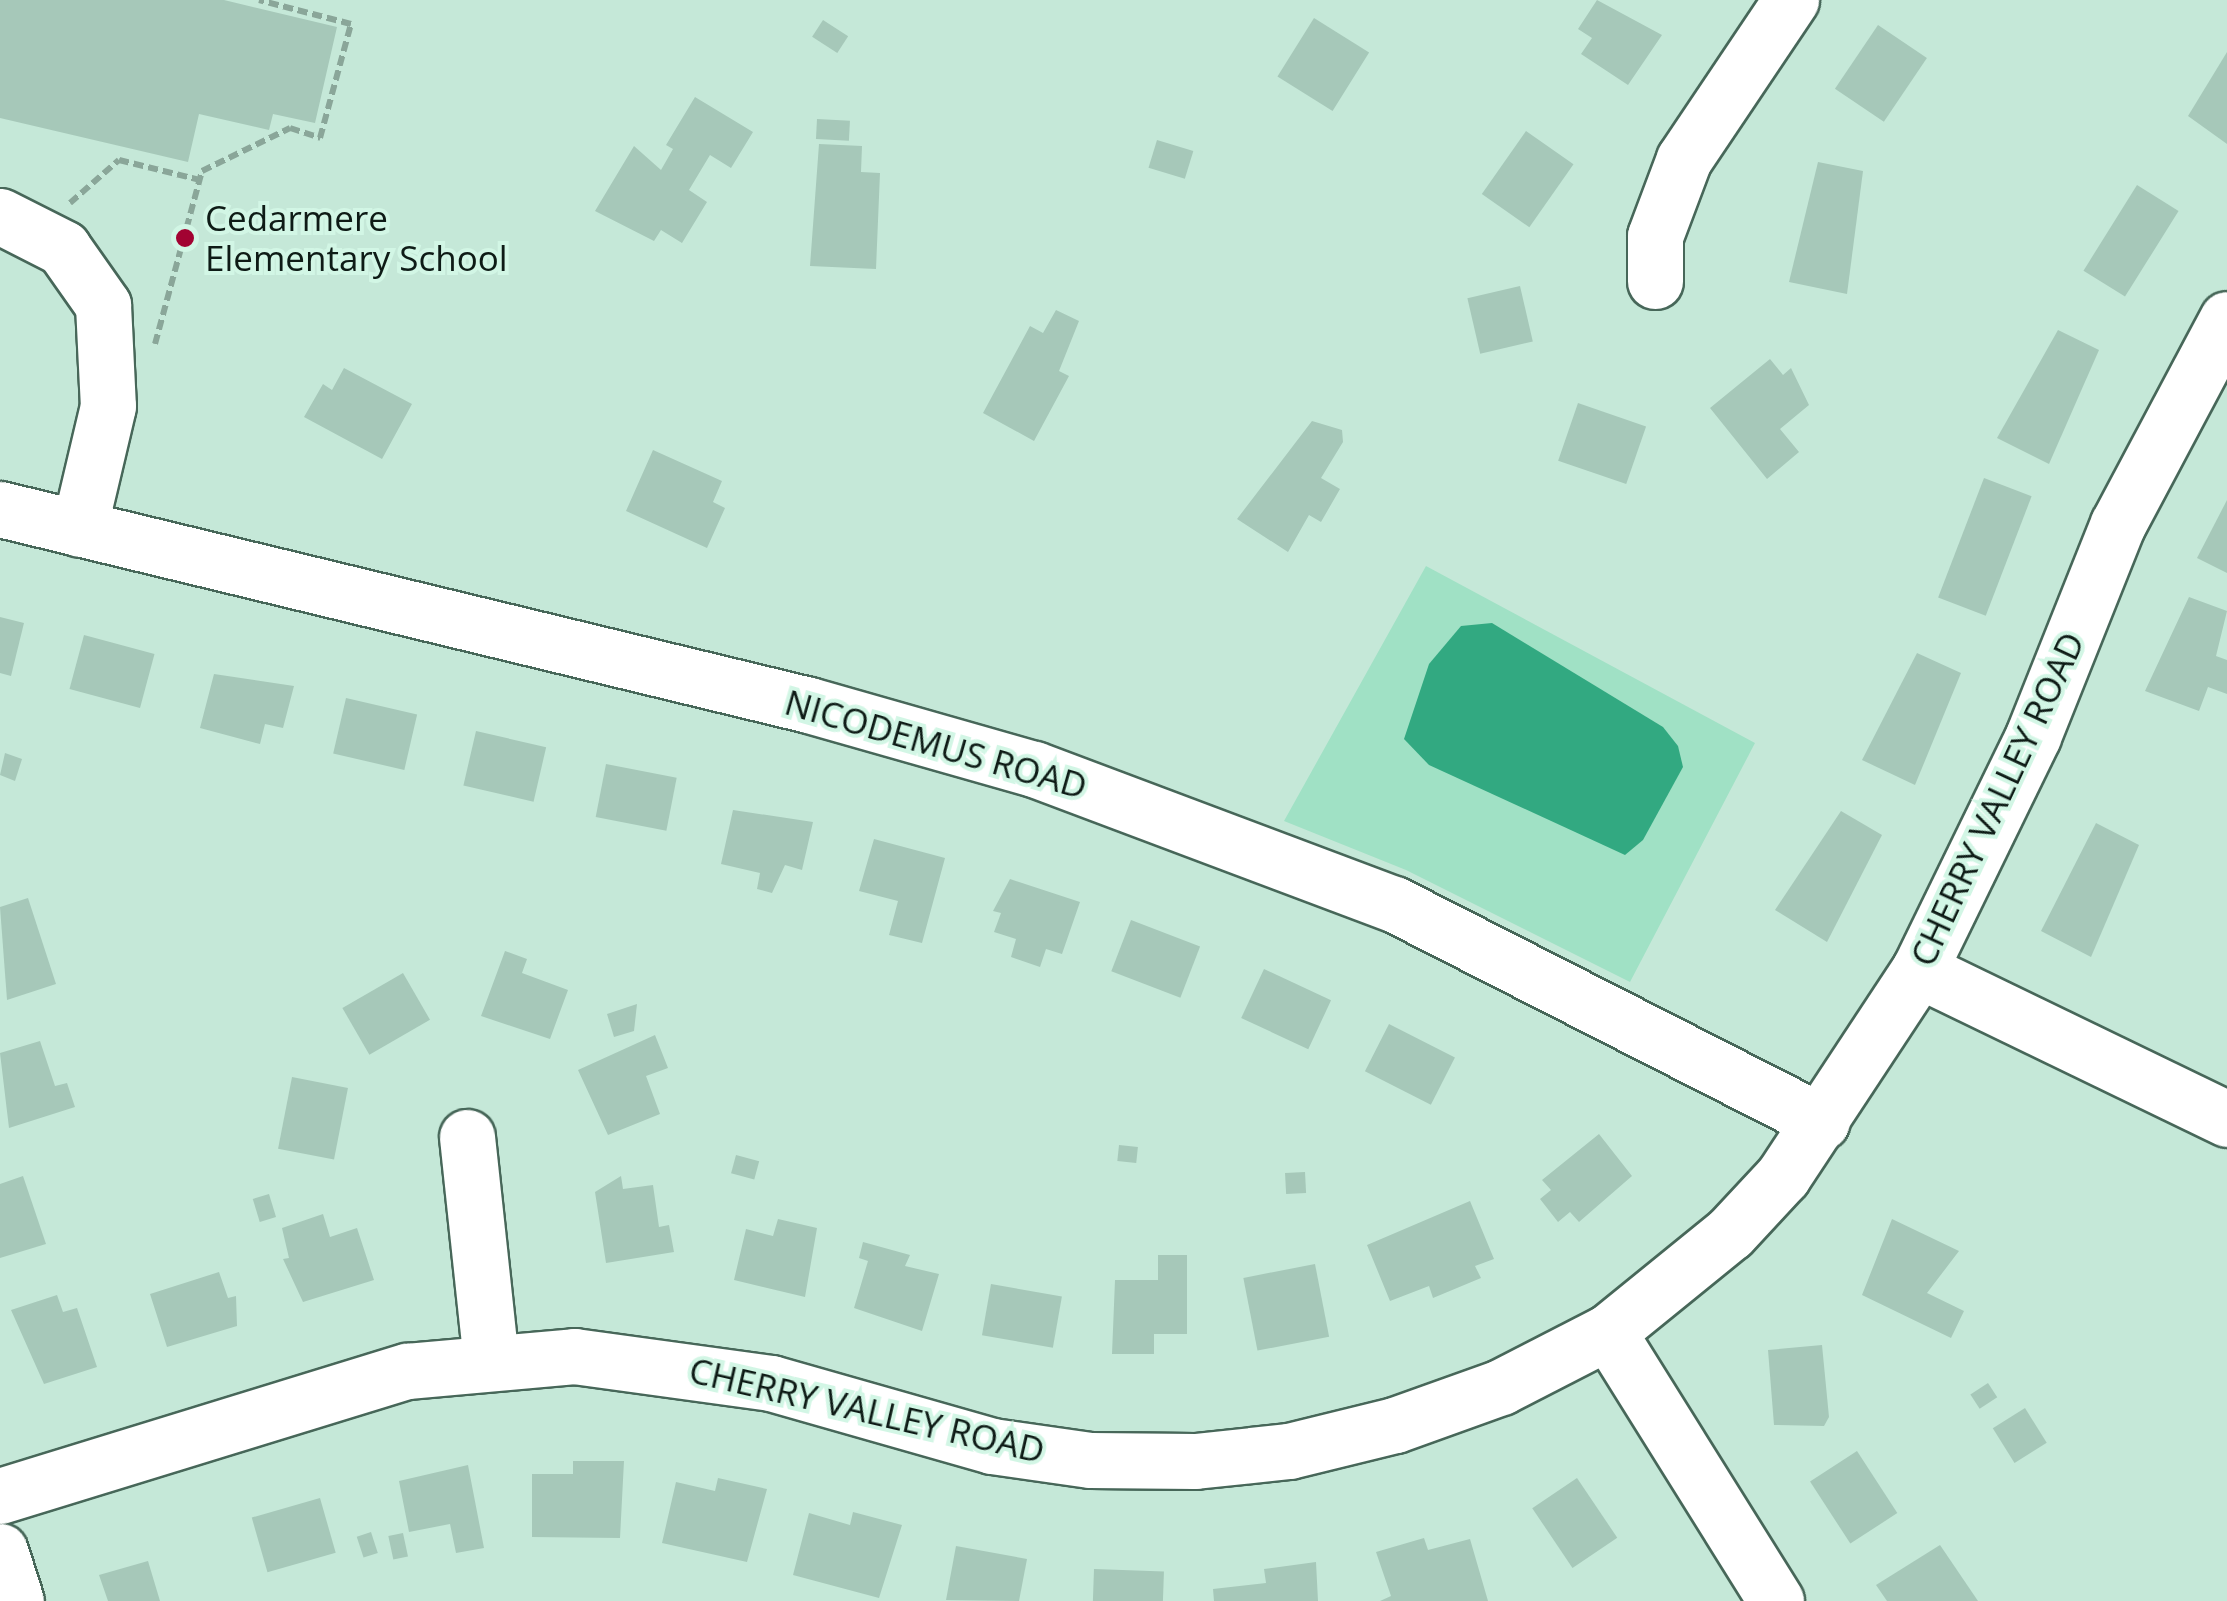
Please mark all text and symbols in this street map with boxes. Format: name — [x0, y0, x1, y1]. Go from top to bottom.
place label: Cedarmere Elementary School — [205, 197, 508, 279]
marker: Cedarmere Elementary School — [174, 227, 196, 249]
street label: CHERRY VALLEY ROAD — [1901, 626, 2093, 972]
street label: NICODEMUS ROAD — [780, 681, 1092, 807]
street label: CHERRY VALLEY ROAD — [685, 1349, 1049, 1471]

